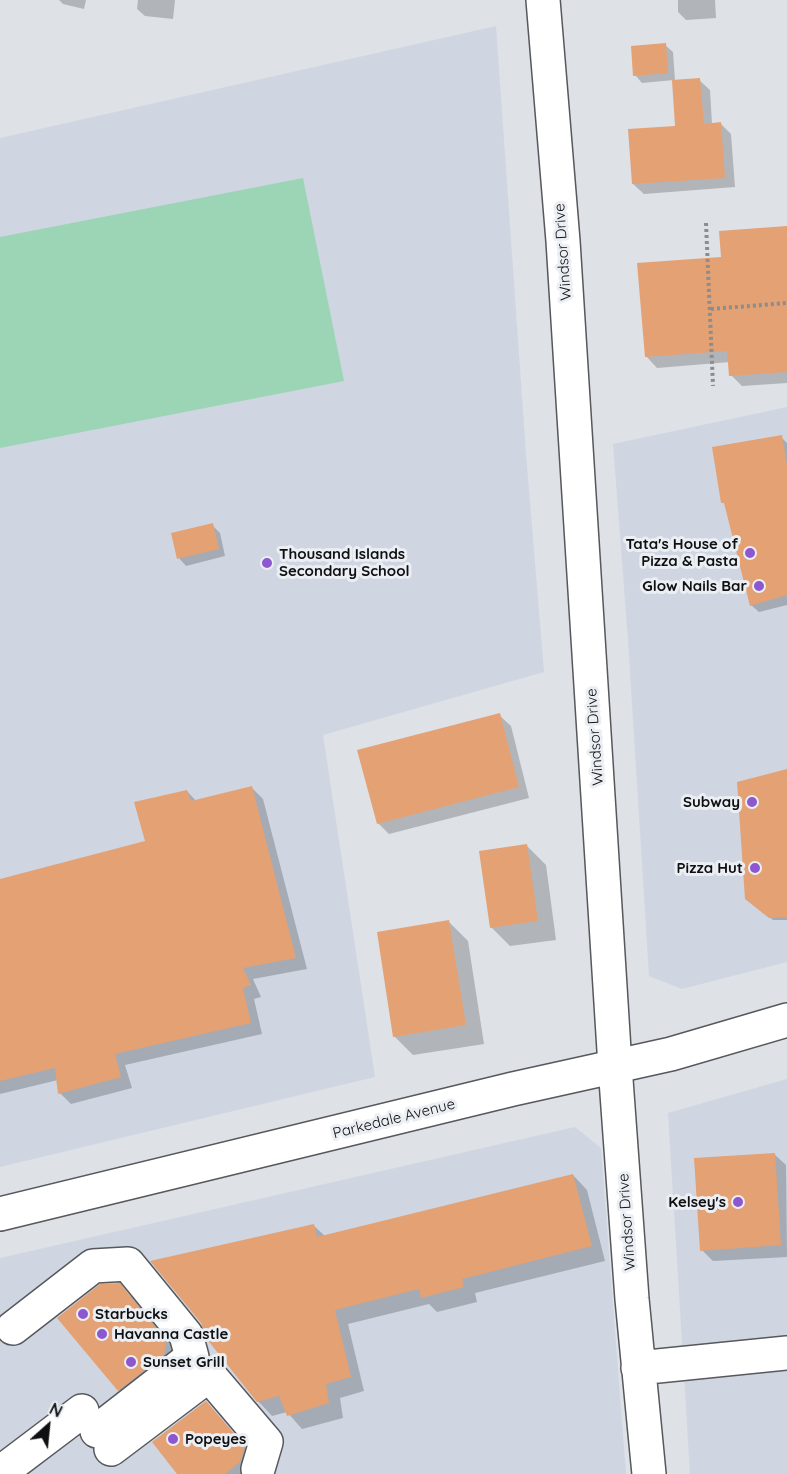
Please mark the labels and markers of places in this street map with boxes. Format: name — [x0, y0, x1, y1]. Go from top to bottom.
place label: Tata's House of Pizza & Pasta — [625, 535, 738, 570]
place label: Thousand Islands Secondary School — [279, 545, 410, 580]
marker: Tata's House of Pizza & Pasta — [743, 546, 757, 560]
marker: Thousand Islands Secondary School — [260, 556, 274, 570]
place label: Glow Nails Bar — [642, 577, 747, 595]
marker: Glow Nails Bar — [752, 579, 766, 593]
place label: Subway — [683, 793, 740, 811]
marker: Subway — [745, 795, 759, 809]
place label: Pizza Hut — [677, 859, 743, 877]
marker: Pizza Hut — [748, 861, 762, 875]
place label: Kelsey's — [668, 1193, 726, 1211]
marker: Kelsey's — [731, 1195, 745, 1209]
place label: Starbucks — [95, 1305, 168, 1323]
marker: Starbucks — [76, 1307, 90, 1321]
place label: Havanna Castle — [114, 1325, 228, 1343]
marker: Havanna Castle — [95, 1327, 109, 1341]
place label: Sunset Grill — [143, 1353, 225, 1371]
marker: Sunset Grill — [124, 1355, 138, 1369]
place label: Popeyes — [185, 1430, 246, 1448]
marker: Popeyes — [166, 1432, 180, 1446]

